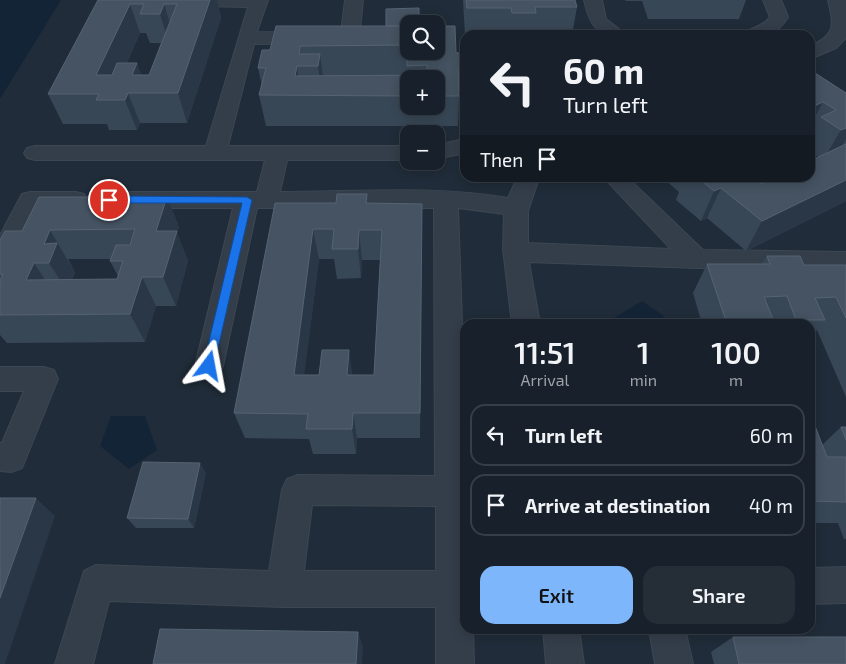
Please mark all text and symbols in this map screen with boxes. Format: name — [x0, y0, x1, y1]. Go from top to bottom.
map controls — [400, 15, 445, 170]
button: search — [400, 15, 445, 60]
text: 60 m — [563, 49, 644, 91]
icon: left — [480, 50, 545, 115]
button: + — [400, 70, 445, 115]
text: Turn left — [563, 91, 648, 117]
button: − — [400, 125, 445, 170]
icon: arrive — [533, 145, 561, 173]
text: Then — [480, 148, 523, 171]
pin — [88, 179, 130, 221]
icon: arrive — [95, 186, 123, 214]
text: 11:51 — [514, 334, 576, 370]
text: 1 — [637, 334, 650, 370]
text: 100 — [711, 334, 761, 370]
position arrow — [182, 339, 234, 391]
text: Arrival — [521, 370, 569, 389]
text: min — [630, 370, 657, 389]
text: m — [729, 370, 743, 389]
icon: left — [482, 421, 510, 449]
text: Turn left — [525, 424, 602, 447]
text: 60 m — [750, 424, 793, 447]
icon: arrive — [482, 491, 510, 519]
text: Arrive at destination — [525, 494, 710, 517]
text: 40 m — [749, 494, 793, 517]
button: Exit — [480, 566, 633, 624]
button: Share — [643, 566, 795, 624]

